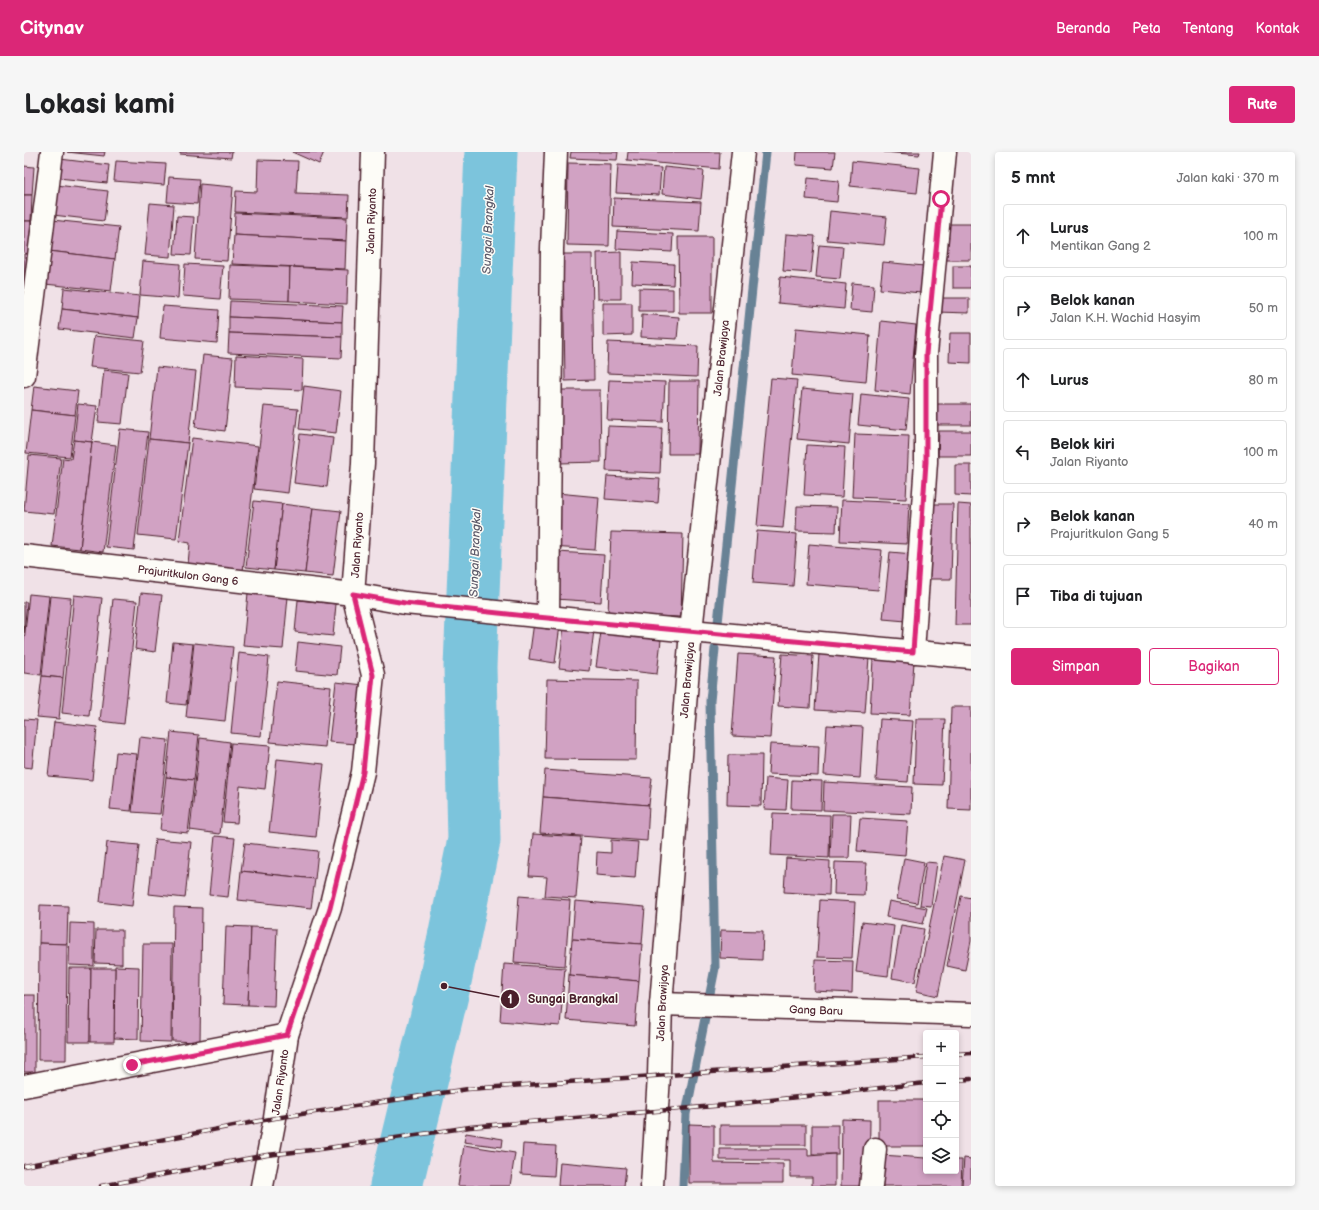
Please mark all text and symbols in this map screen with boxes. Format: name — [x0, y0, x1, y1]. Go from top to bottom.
text: Citynav — [20, 17, 84, 40]
text: Beranda — [1056, 20, 1110, 37]
text: Peta — [1132, 20, 1161, 37]
text: Tentang — [1183, 20, 1234, 37]
text: Kontak — [1256, 20, 1299, 37]
button: Rute — [1229, 86, 1295, 123]
text: Lokasi kami — [24, 88, 175, 121]
text: 5 mnt — [1011, 168, 1055, 188]
text: Jalan kaki · 370 m — [1176, 170, 1279, 186]
water label: Sungai Brangkal — [479, 184, 498, 275]
street label: Jalan Riyanto — [364, 188, 379, 254]
route start — [932, 190, 950, 208]
text: Lurus — [1050, 219, 1089, 238]
icon: ahead — [1012, 225, 1034, 247]
text: 100 m — [1243, 228, 1278, 244]
text: Mentikan Gang 2 — [1050, 238, 1151, 254]
text: Belok kanan — [1050, 291, 1135, 310]
icon: right — [1012, 297, 1034, 319]
text: 50 m — [1249, 300, 1278, 316]
text: Jalan K.H. Wachid Hasyim — [1050, 310, 1201, 326]
street label: Jalan Brawijaya — [711, 319, 732, 397]
icon: ahead — [1012, 369, 1034, 391]
text: Lurus — [1050, 371, 1089, 390]
text: 80 m — [1249, 372, 1278, 388]
text: Belok kiri — [1050, 435, 1115, 454]
icon: left — [1012, 441, 1034, 463]
text: 100 m — [1243, 444, 1278, 460]
text: Jalan Riyanto — [1050, 454, 1128, 470]
water label: Sungai Brangkal — [466, 507, 485, 598]
text: Belok kanan — [1050, 507, 1135, 526]
street label: Jalan Riyanto — [349, 511, 366, 579]
icon: right — [1012, 513, 1034, 535]
text: 40 m — [1248, 516, 1278, 532]
text: Prajuritkulon Gang 5 — [1050, 526, 1170, 542]
street label: Prajuritkulon Gang 6 — [137, 563, 239, 588]
icon: arrive — [1012, 585, 1034, 607]
text: Tiba di tujuan — [1050, 587, 1143, 606]
street label: Jalan Brawijaya — [678, 641, 697, 719]
button: Simpan — [1011, 648, 1141, 685]
button: Bagikan — [1149, 648, 1279, 685]
street label: Jalan Brawijaya — [654, 964, 671, 1042]
callout: Sungai Brangkal — [500, 987, 626, 1011]
text: 1 — [507, 992, 513, 1007]
text: Sungai Brangkal — [528, 992, 618, 1007]
street label: Gang Baru — [789, 1003, 843, 1018]
map controls — [923, 1030, 959, 1174]
button: + — [923, 1030, 959, 1066]
street label: Jalan Riyanto — [269, 1048, 292, 1116]
route end — [123, 1056, 141, 1074]
button: − — [923, 1066, 959, 1102]
button: locate — [923, 1102, 959, 1138]
button: layers — [923, 1138, 959, 1174]

